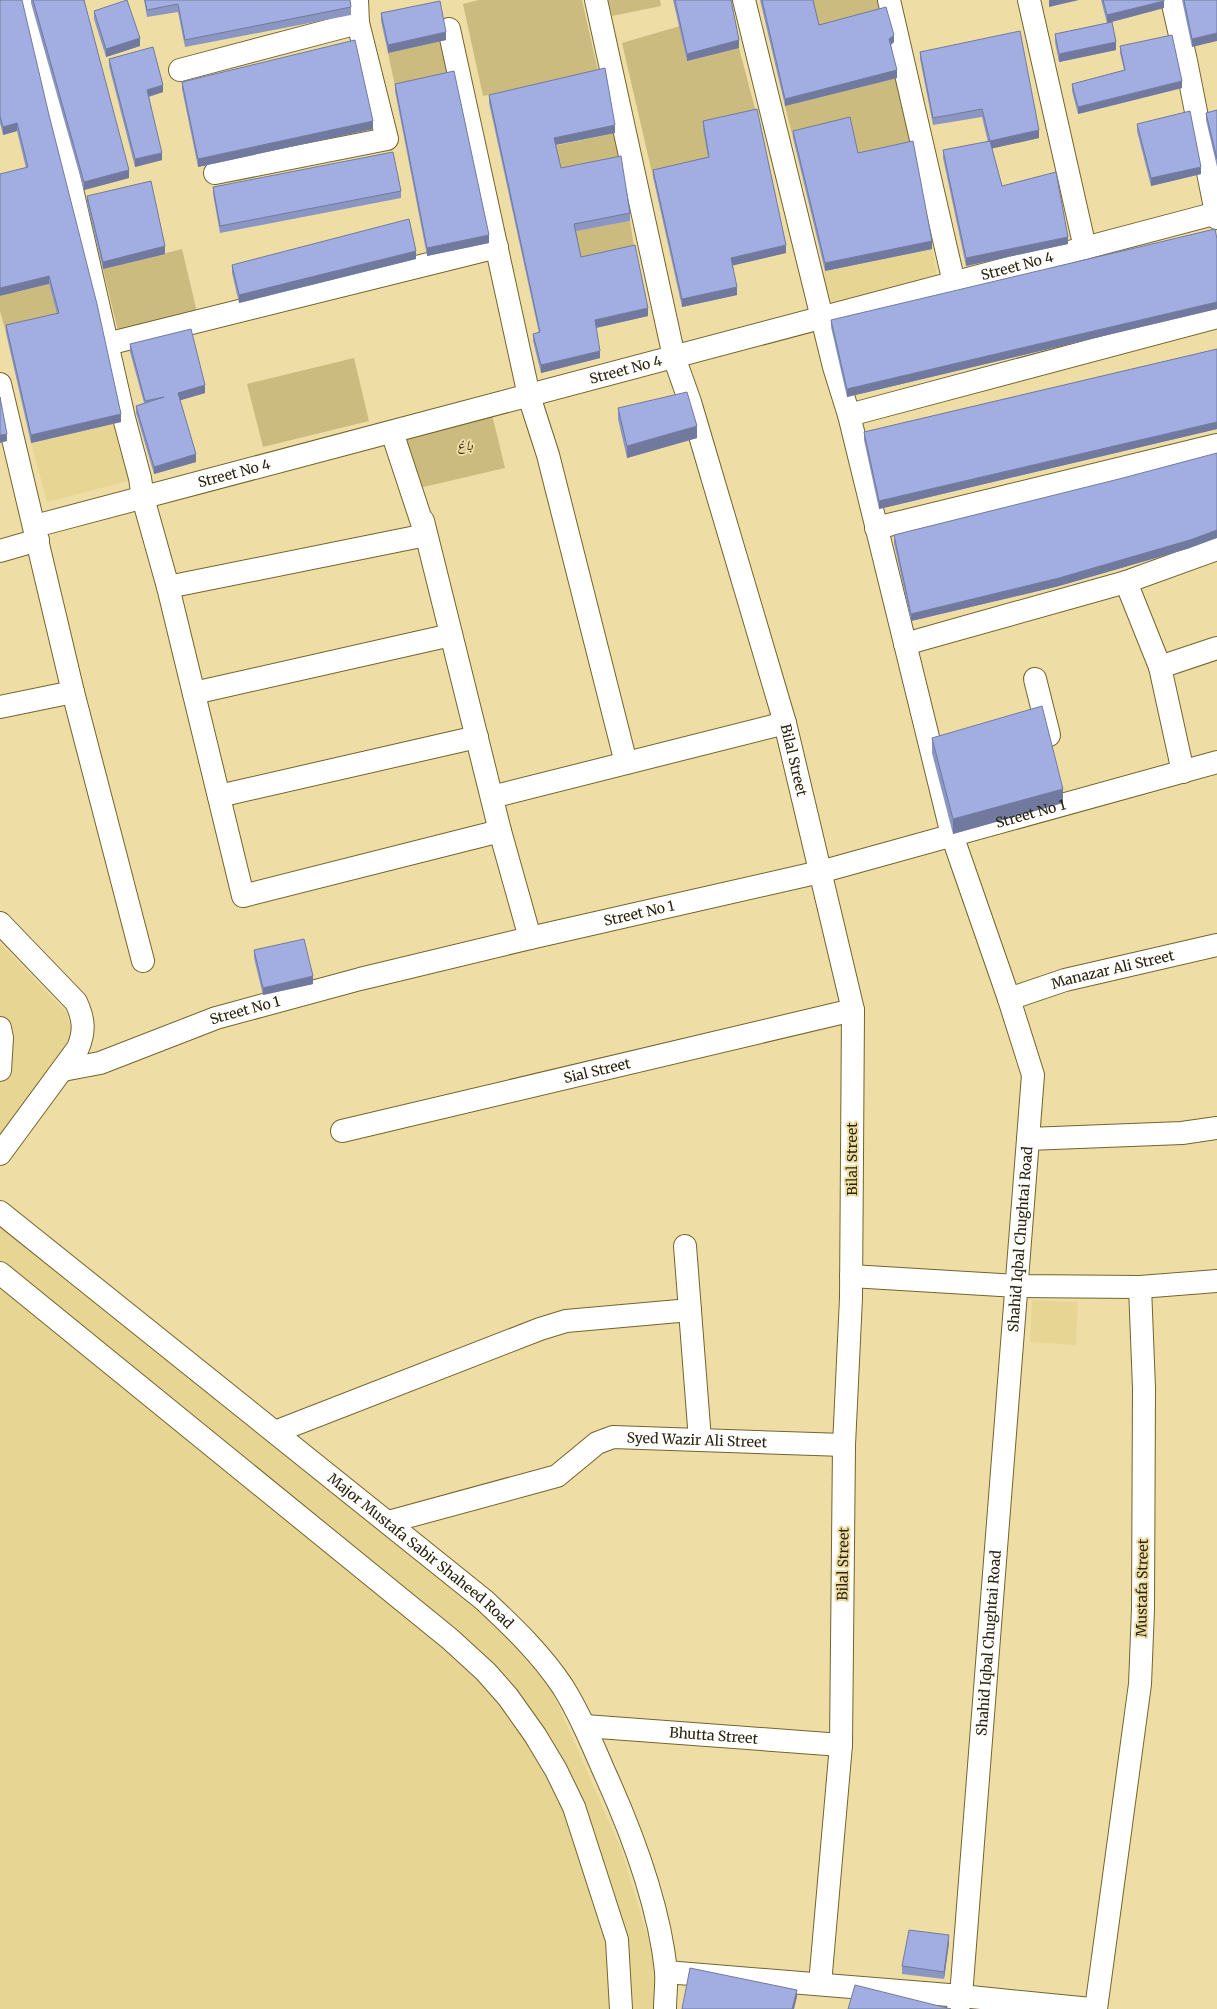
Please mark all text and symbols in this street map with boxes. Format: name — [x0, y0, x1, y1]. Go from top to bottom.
street label: Street No 4 — [979, 248, 1056, 284]
street label: Street No 4 — [587, 351, 664, 388]
park label: باغ — [457, 436, 473, 454]
street label: Street No 4 — [196, 455, 273, 491]
street label: Bilal Street — [777, 722, 811, 798]
street label: Street No 1 — [993, 795, 1068, 832]
street label: Street No 1 — [602, 896, 676, 930]
street label: Manazar Ali Street — [1049, 946, 1176, 993]
street label: Street No 1 — [207, 992, 282, 1029]
street label: Sial Street — [562, 1054, 633, 1087]
street label: Bilal Street — [843, 1122, 861, 1196]
street label: Shahid Iqbal Chughtai Road — [1004, 1145, 1036, 1333]
street label: Syed Wazir Ali Street — [626, 1428, 768, 1451]
street label: Major Mustafa Sabir Shaheed Road — [324, 1469, 518, 1633]
street label: Bilal Street — [833, 1527, 853, 1601]
street label: Mustafa Street — [1132, 1538, 1152, 1637]
street label: Shahid Iqbal Chughtai Road — [972, 1549, 1005, 1737]
street label: Bhutta Street — [669, 1723, 759, 1748]

